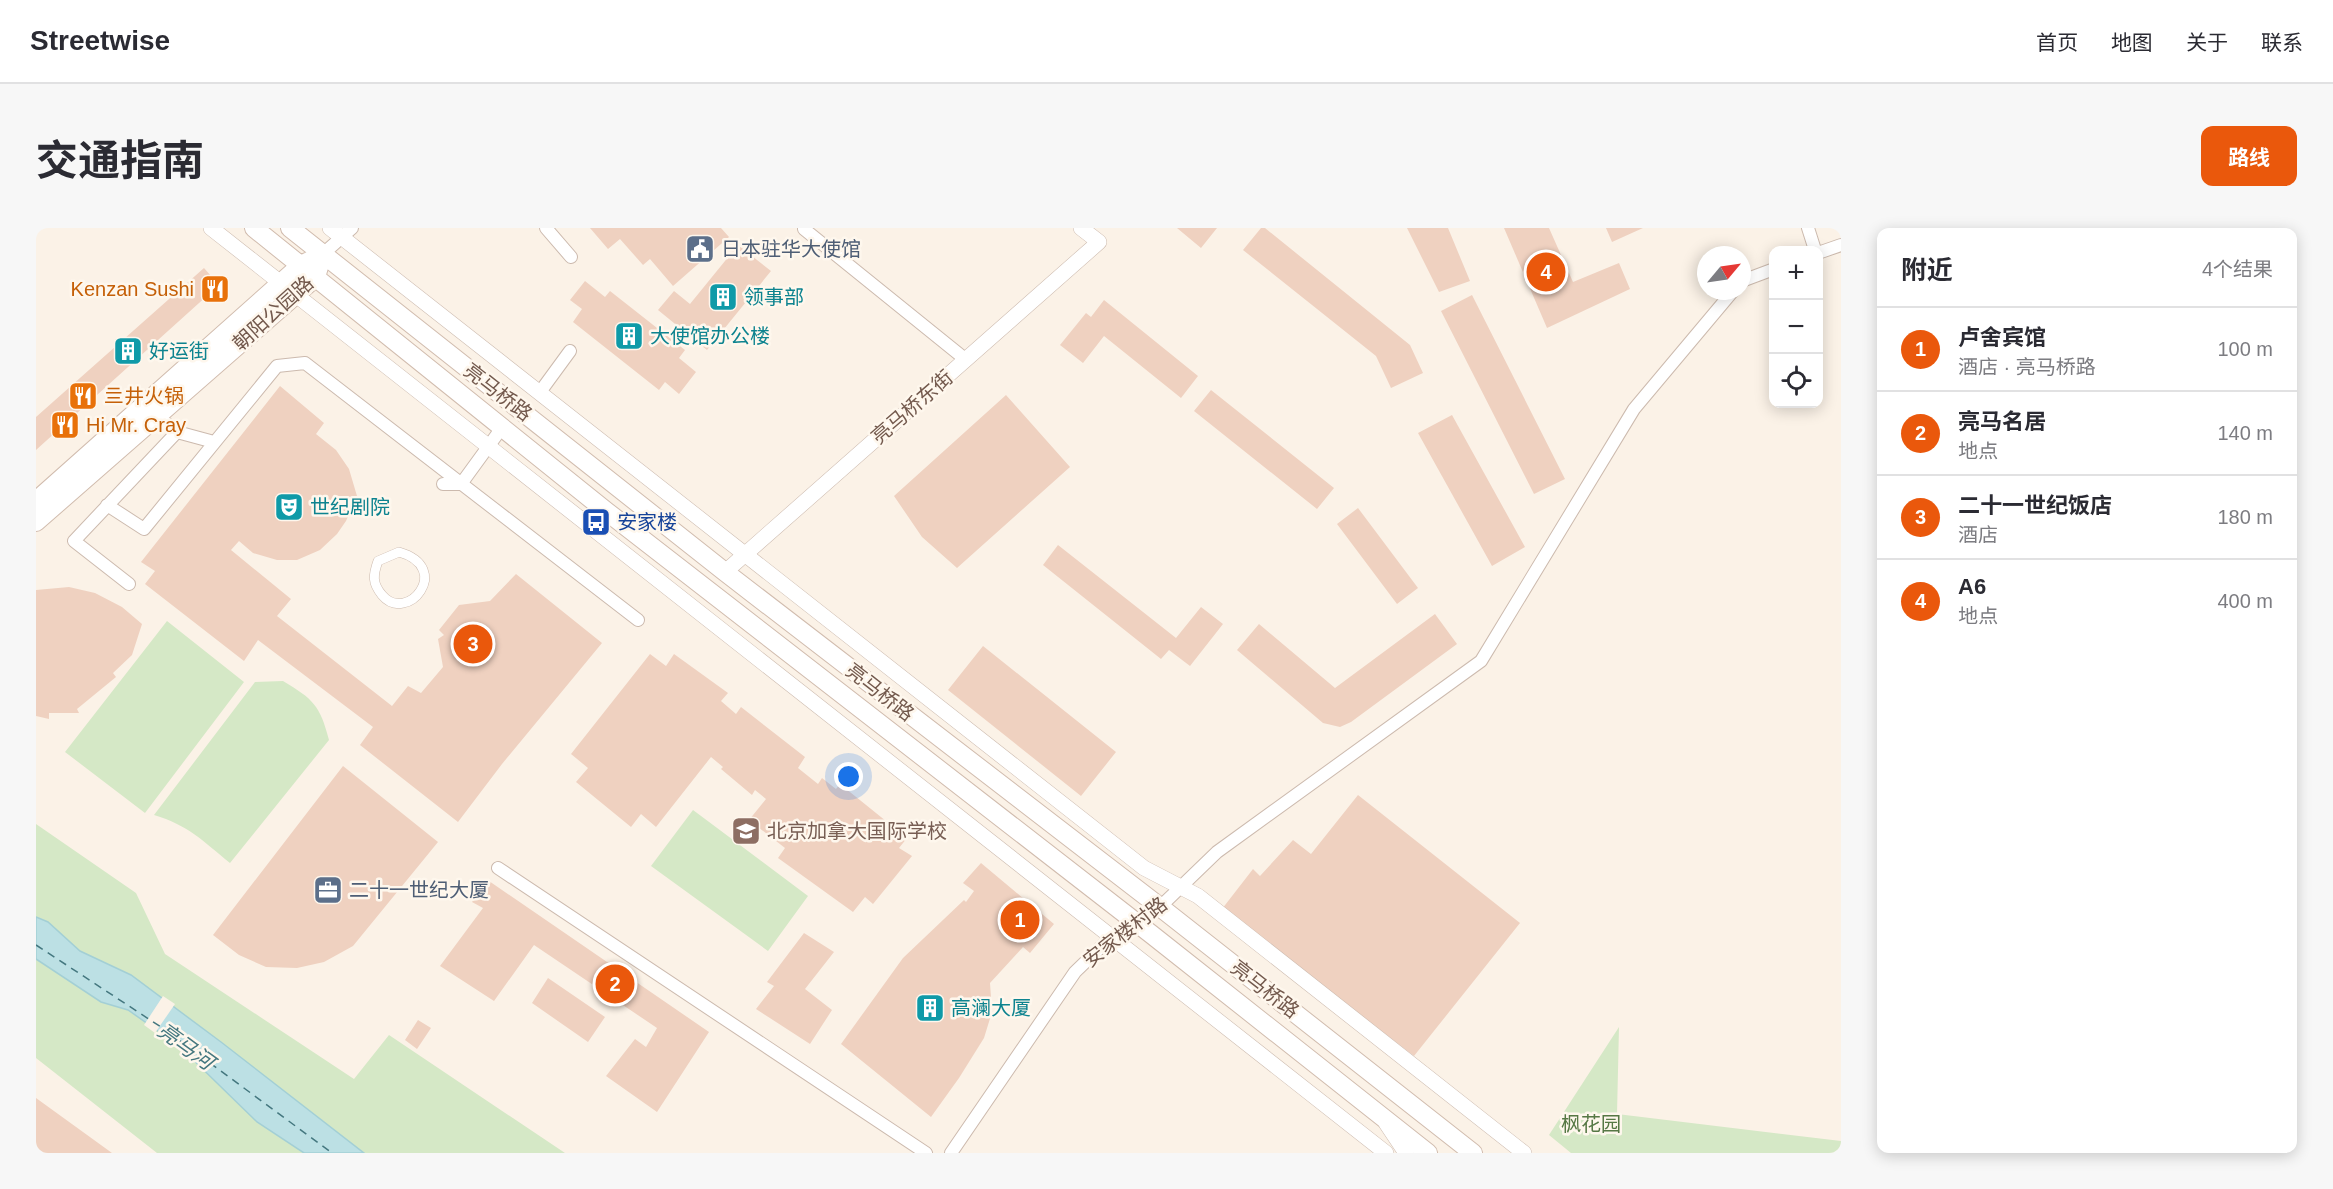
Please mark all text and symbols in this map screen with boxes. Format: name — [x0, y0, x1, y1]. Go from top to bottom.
text: Streetwise — [30, 25, 170, 56]
text: 首页 — [2036, 31, 2078, 54]
text: 地图 — [2111, 31, 2153, 54]
text: 关于 — [2186, 31, 2228, 54]
text: 联系 — [2261, 31, 2303, 54]
button: 路线 — [2201, 126, 2297, 186]
text: 交通指南 — [36, 137, 204, 184]
public building icon: 日本驻华大使馆 — [684, 233, 716, 265]
place label: 日本驻华大使馆 — [721, 238, 861, 260]
north arrow — [1697, 246, 1751, 300]
map controls — [1769, 246, 1823, 408]
button: + — [1769, 246, 1823, 300]
pin: 4 — [1526, 250, 1566, 294]
text: 附近 — [1901, 255, 1953, 285]
text: 4个结果 — [2202, 258, 2273, 280]
street label: 朝阳公园路 — [228, 271, 318, 355]
restaurant icon: Kenzan Sushi — [199, 273, 231, 305]
place label: Kenzan Sushi — [71, 278, 194, 300]
building icon: 领事部 — [707, 281, 739, 313]
place label: 领事部 — [744, 286, 804, 308]
button: − — [1769, 300, 1823, 354]
building icon: 大使馆办公楼 — [613, 320, 645, 352]
place label: 大使馆办公楼 — [650, 325, 770, 347]
text: 卢舍宾馆 — [1958, 325, 2046, 350]
building icon: 好运街 — [112, 335, 144, 367]
text: 1 — [1915, 338, 1926, 360]
text: 100 m — [2217, 338, 2273, 360]
place label: 好运街 — [149, 340, 209, 362]
button: locate — [1769, 354, 1823, 408]
text: 酒店 · 亮马桥路 — [1958, 356, 2096, 378]
street label: 亮马桥路 — [460, 359, 536, 425]
street label: 亮马桥东街 — [867, 366, 957, 448]
restaurant icon: 亖井火锅 — [67, 380, 99, 412]
place label: 亖井火锅 — [104, 385, 184, 407]
restaurant icon: Hi Mr. Cray — [49, 409, 81, 441]
text: 亮马名居 — [1958, 409, 2046, 434]
place label: Hi Mr. Cray — [86, 414, 186, 436]
text: 2 — [1915, 422, 1926, 444]
text: 140 m — [2217, 422, 2273, 444]
text: 地点 — [1958, 440, 1998, 462]
theatre icon: 世纪剧院 — [273, 491, 305, 523]
text: 二十一世纪饭店 — [1958, 493, 2112, 518]
place label: 世纪剧院 — [310, 496, 390, 518]
bus stop icon: 安家楼 — [580, 506, 612, 538]
text: 3 — [1915, 506, 1926, 528]
text: 180 m — [2217, 506, 2273, 528]
place label: 安家楼 — [617, 511, 677, 533]
text: 酒店 — [1958, 524, 1998, 546]
text: A6 — [1958, 574, 1986, 599]
text: 4 — [1915, 590, 1926, 612]
text: 400 m — [2217, 590, 2273, 612]
text: 地点 — [1958, 605, 1998, 627]
pin: 3 — [454, 622, 492, 666]
street label: 亮马桥路 — [842, 659, 918, 725]
your location — [834, 762, 863, 791]
school or university icon: 北京加拿大国际学校 — [730, 815, 762, 847]
place label: 北京加拿大国际学校 — [767, 820, 947, 842]
office icon: 二十一世纪大厦 — [312, 874, 344, 906]
place label: 二十一世纪大厦 — [349, 879, 489, 901]
street label: 安家楼村路 — [1079, 893, 1171, 971]
pin: 1 — [1000, 898, 1040, 942]
street label: 亮马桥路 — [1227, 956, 1303, 1022]
pin: 2 — [596, 962, 634, 1006]
building icon: 高澜大厦 — [914, 992, 946, 1024]
place label: 高澜大厦 — [951, 997, 1031, 1019]
water label: 亮马河 — [154, 1018, 221, 1076]
park label: 枫花园 — [1561, 1113, 1621, 1135]

